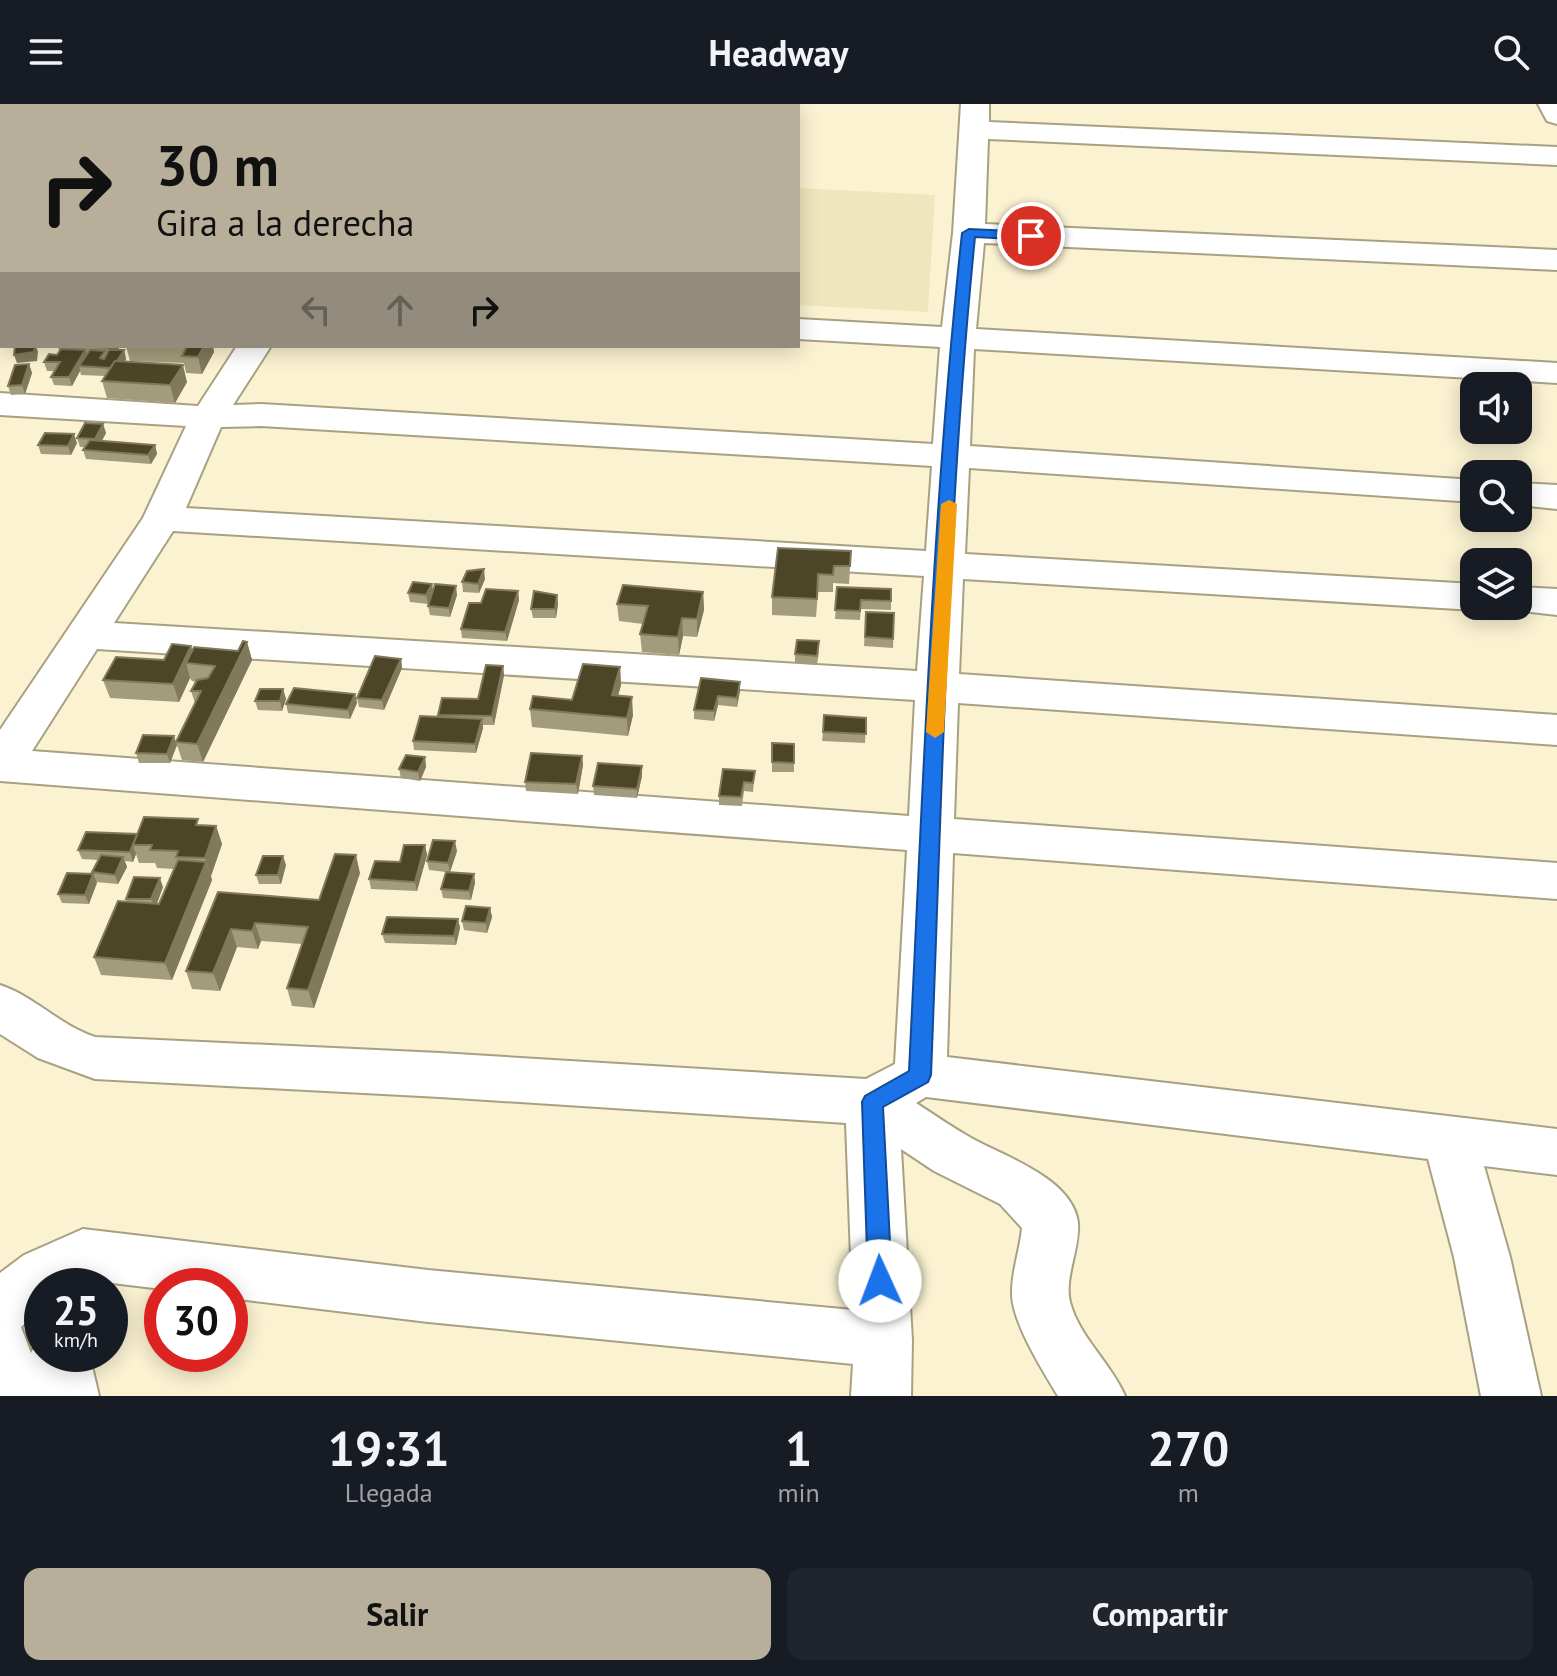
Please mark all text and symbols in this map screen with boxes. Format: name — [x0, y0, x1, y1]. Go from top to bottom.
text: Headway — [708, 29, 849, 76]
icon: menu — [24, 30, 68, 74]
icon: search — [1489, 30, 1533, 74]
text: 30 m — [156, 129, 279, 201]
icon: right — [24, 136, 128, 240]
text: Gira a la derecha — [156, 199, 414, 246]
pin — [997, 202, 1065, 270]
icon: arrive — [1009, 214, 1053, 258]
icon: left — [294, 288, 338, 332]
icon: ahead — [378, 288, 422, 332]
icon: right — [462, 288, 506, 332]
map controls — [1460, 372, 1532, 620]
button: sound — [1460, 372, 1532, 444]
button: search — [1460, 460, 1532, 532]
button: layers — [1460, 548, 1532, 620]
position arrow — [838, 1239, 922, 1323]
speed limit sign: 30 — [144, 1268, 248, 1372]
text: 25 — [53, 1284, 99, 1336]
text: km/h — [54, 1327, 98, 1353]
text: 19:31 — [328, 1417, 450, 1479]
text: 1 — [785, 1417, 812, 1479]
text: 270 — [1148, 1417, 1229, 1479]
text: Llegada — [345, 1476, 433, 1509]
text: min — [777, 1476, 820, 1509]
text: m — [1178, 1476, 1199, 1509]
button: Salir — [24, 1568, 771, 1660]
button: Compartir — [787, 1568, 1533, 1660]

